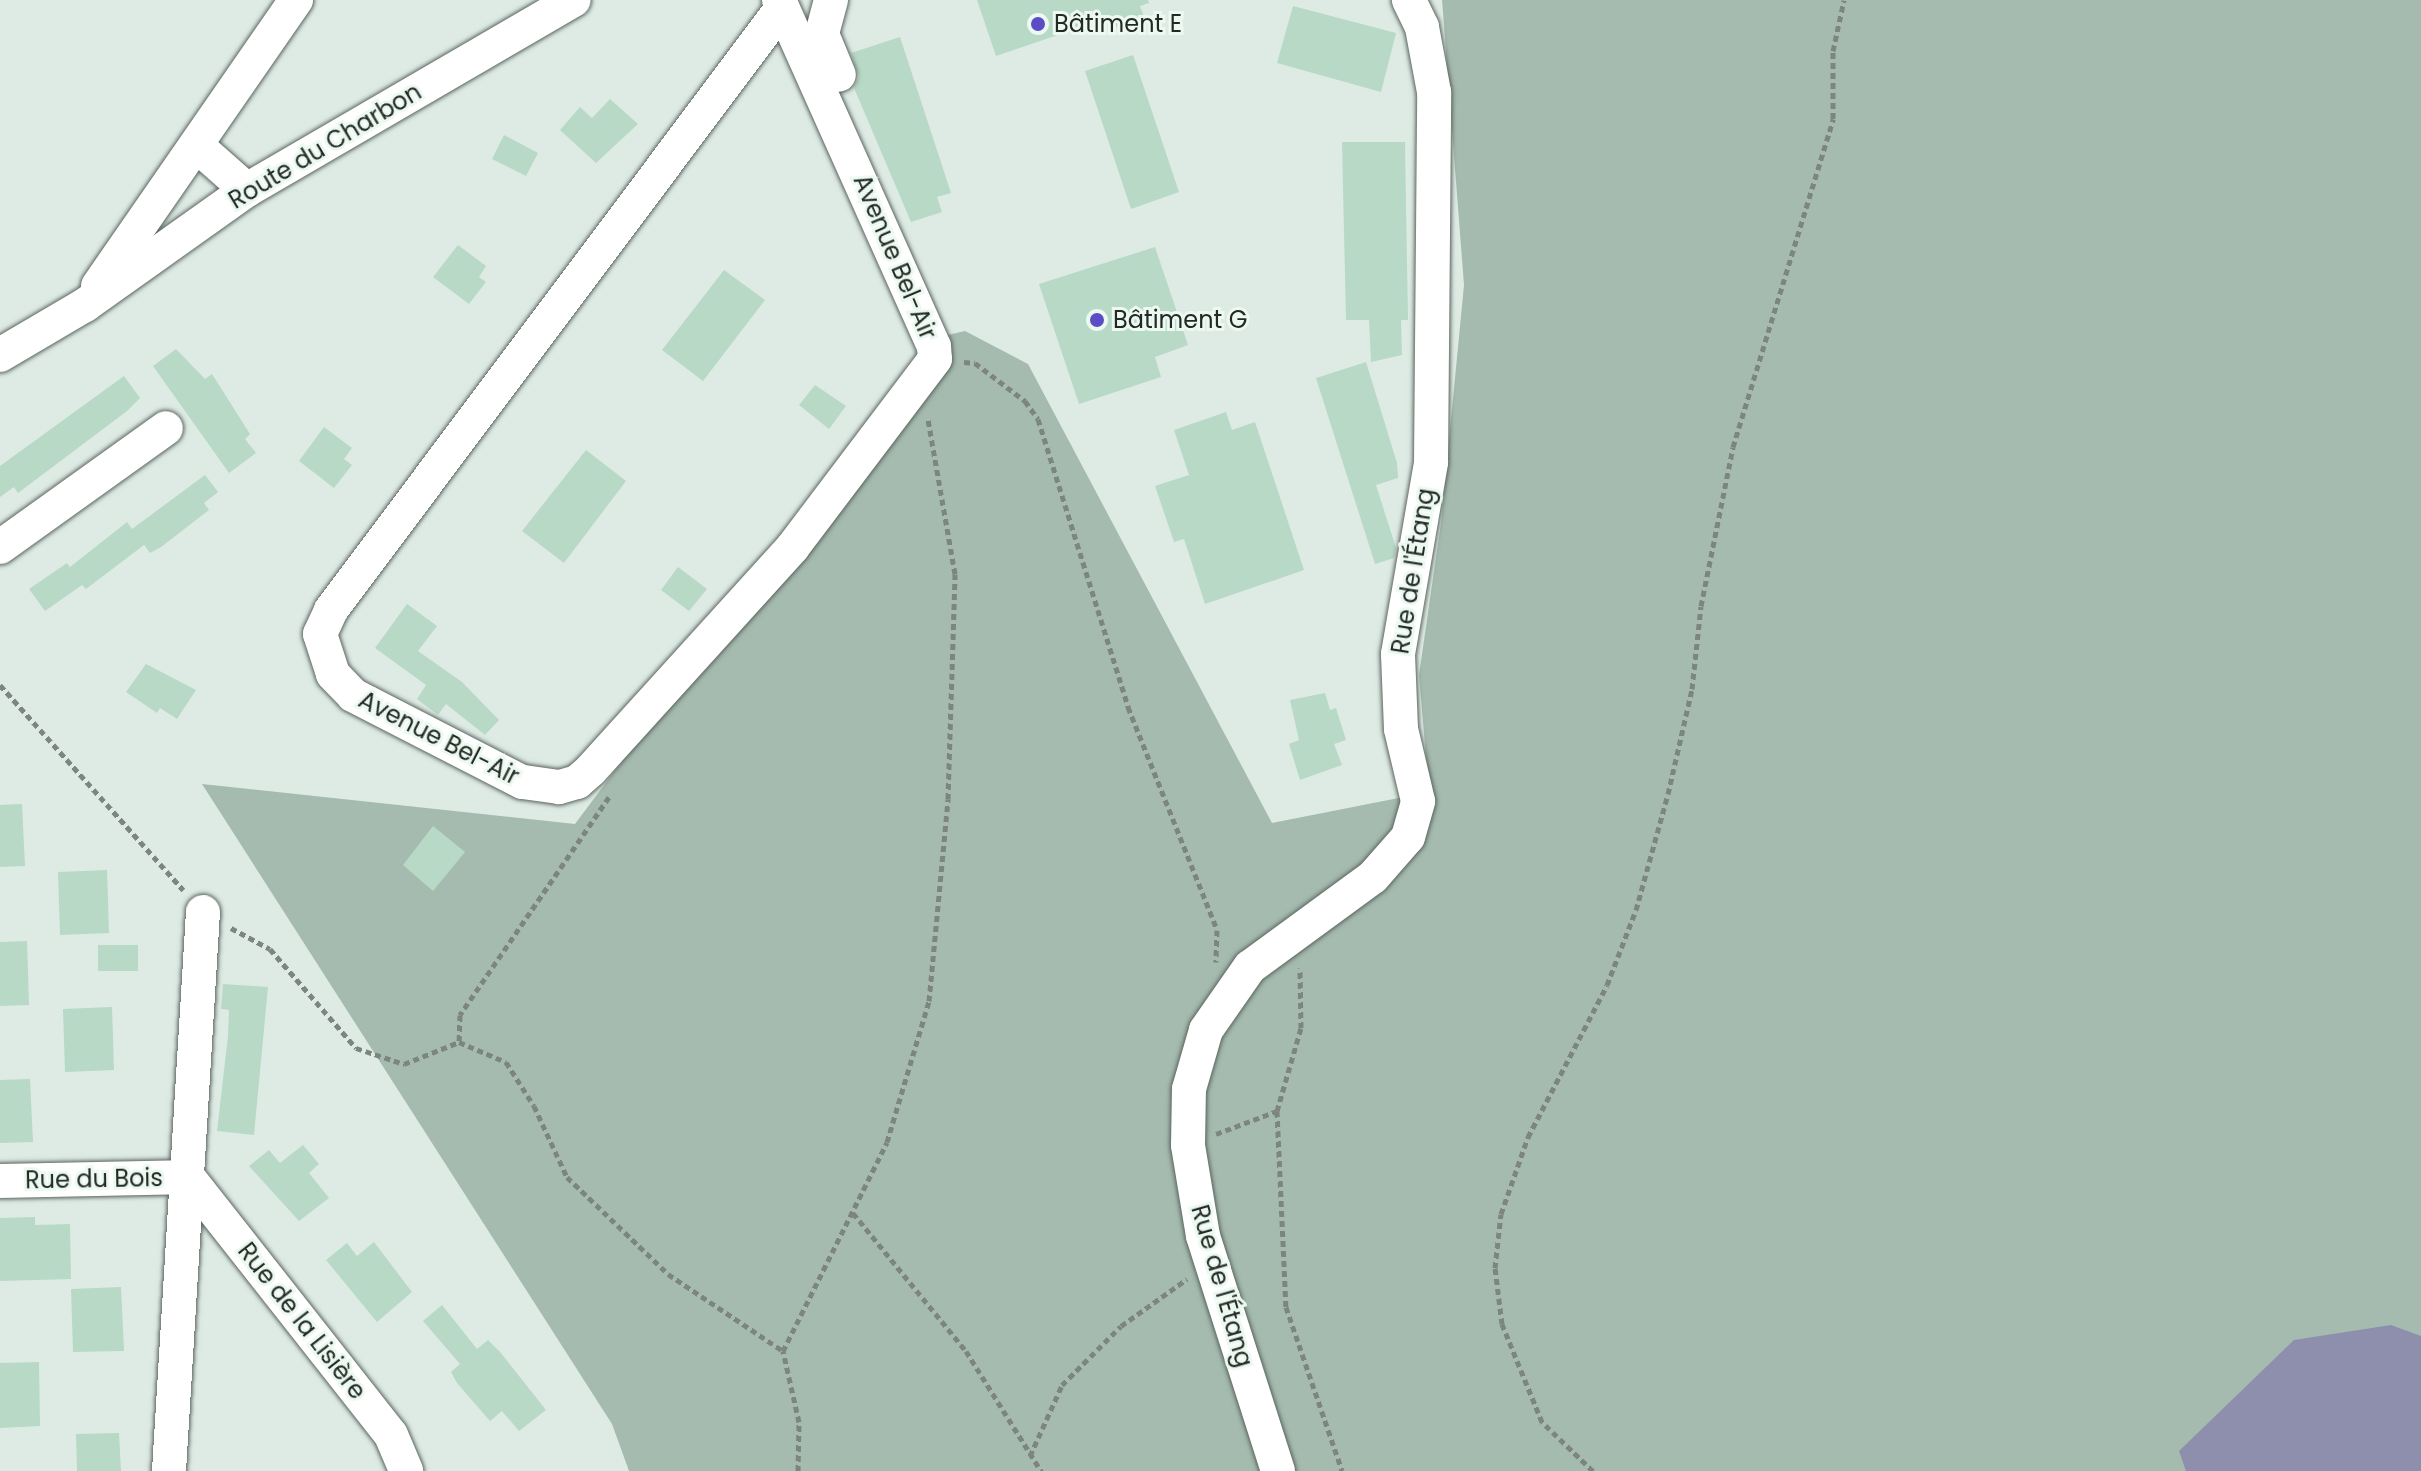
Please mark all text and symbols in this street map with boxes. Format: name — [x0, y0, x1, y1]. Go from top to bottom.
place label: Bâtiment E — [1054, 10, 1182, 38]
marker: Bâtiment E — [1029, 15, 1047, 33]
street label: Route du Charbon — [224, 77, 426, 215]
street label: Avenue Bel-Air — [847, 170, 943, 344]
place label: Bâtiment G — [1113, 306, 1247, 334]
marker: Bâtiment G — [1088, 311, 1106, 329]
street label: Rue de l'Étang — [1386, 486, 1440, 656]
street label: Avenue Bel-Air — [354, 685, 524, 791]
street label: Rue du Bois — [25, 1163, 163, 1195]
street label: Rue de l'Étang — [1185, 1202, 1259, 1370]
street label: Rue de la Lisière — [232, 1237, 372, 1405]

